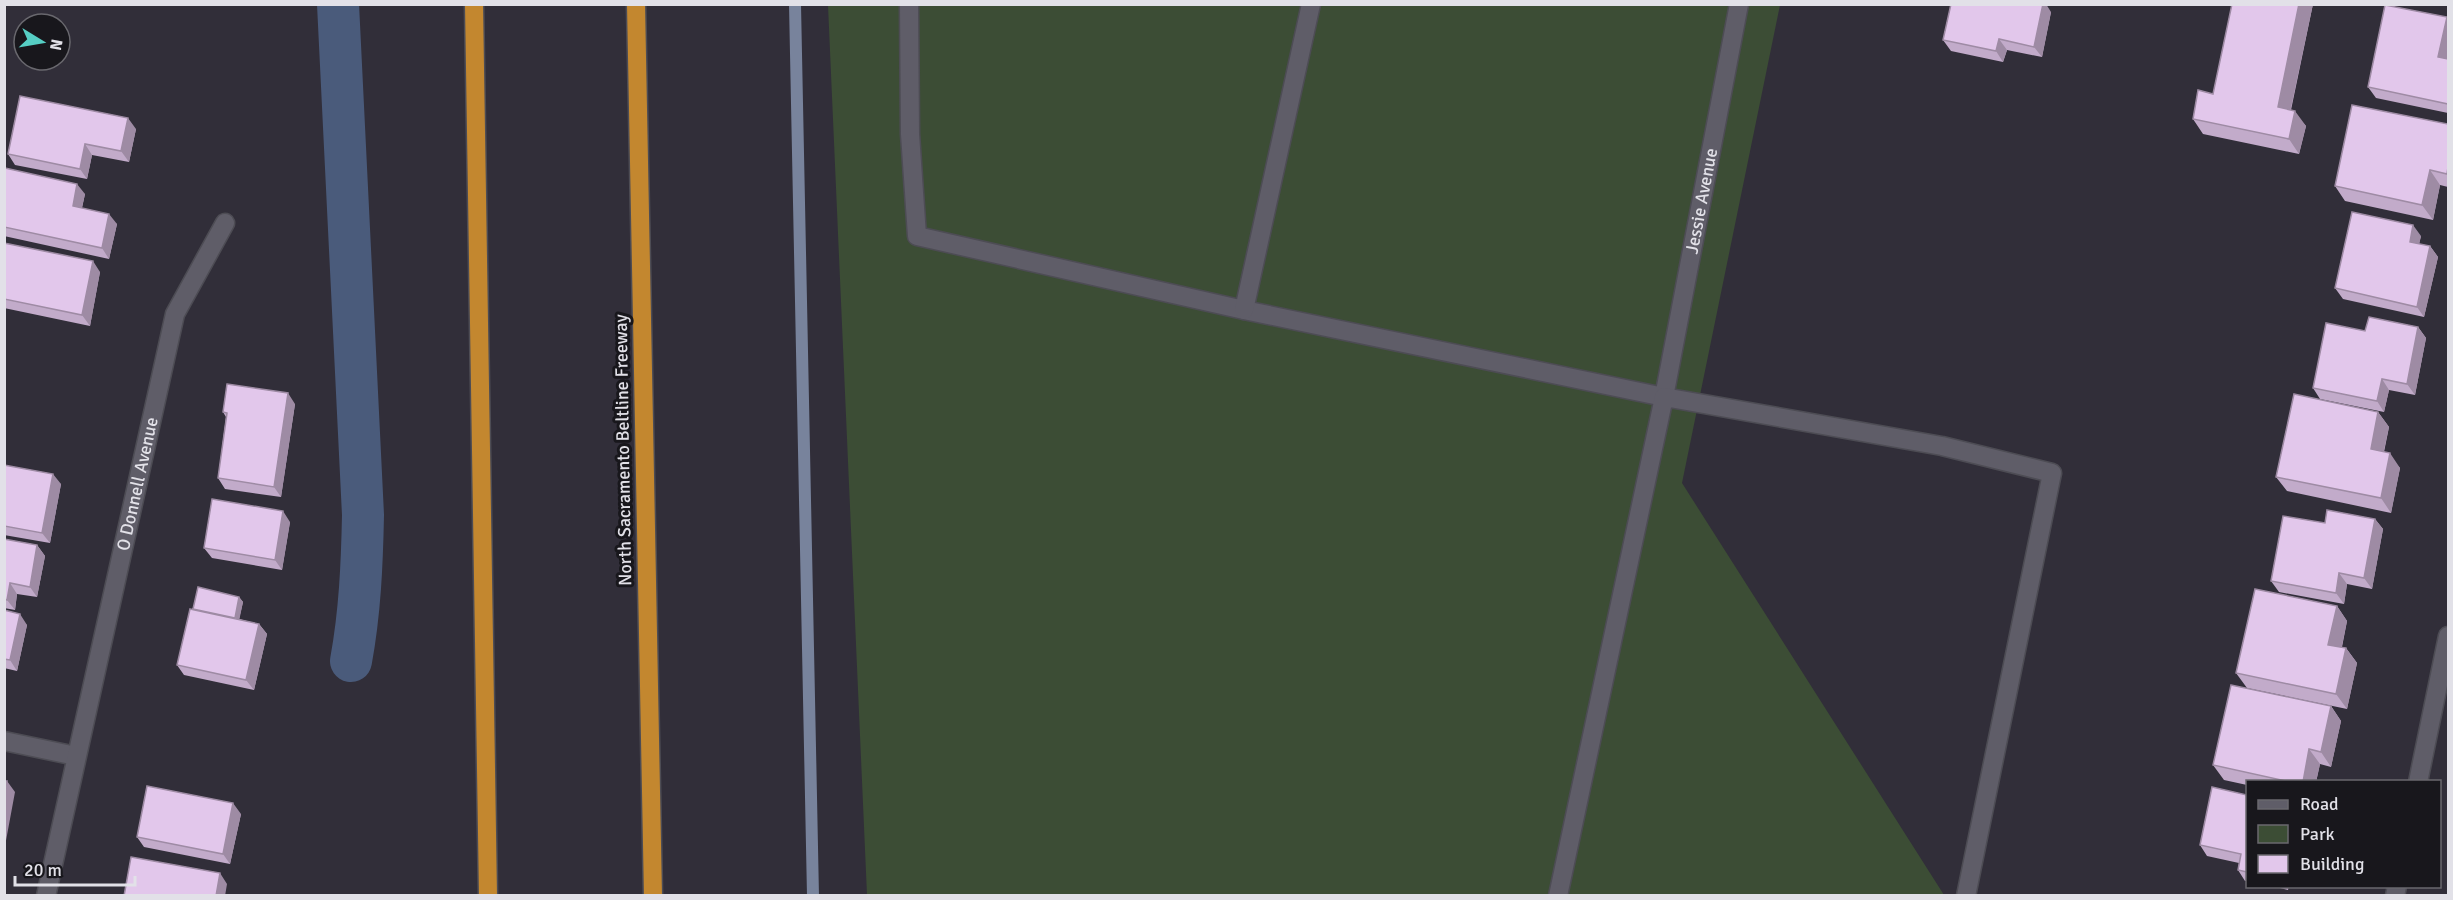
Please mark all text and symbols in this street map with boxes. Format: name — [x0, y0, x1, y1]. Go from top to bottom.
north arrow — [12, 12, 72, 72]
text: N — [45, 37, 67, 52]
street label: Jessie Avenue — [1681, 146, 1722, 256]
street label: North Sacramento Beltline Freeway — [610, 313, 636, 586]
street label: O Donnell Avenue — [112, 415, 163, 553]
legend — [2246, 780, 2441, 888]
text: Road — [2300, 793, 2339, 815]
text: Park — [2300, 823, 2335, 845]
scale bar — [15, 849, 135, 887]
text: Building — [2300, 853, 2364, 875]
text: 20 m — [24, 859, 62, 881]

